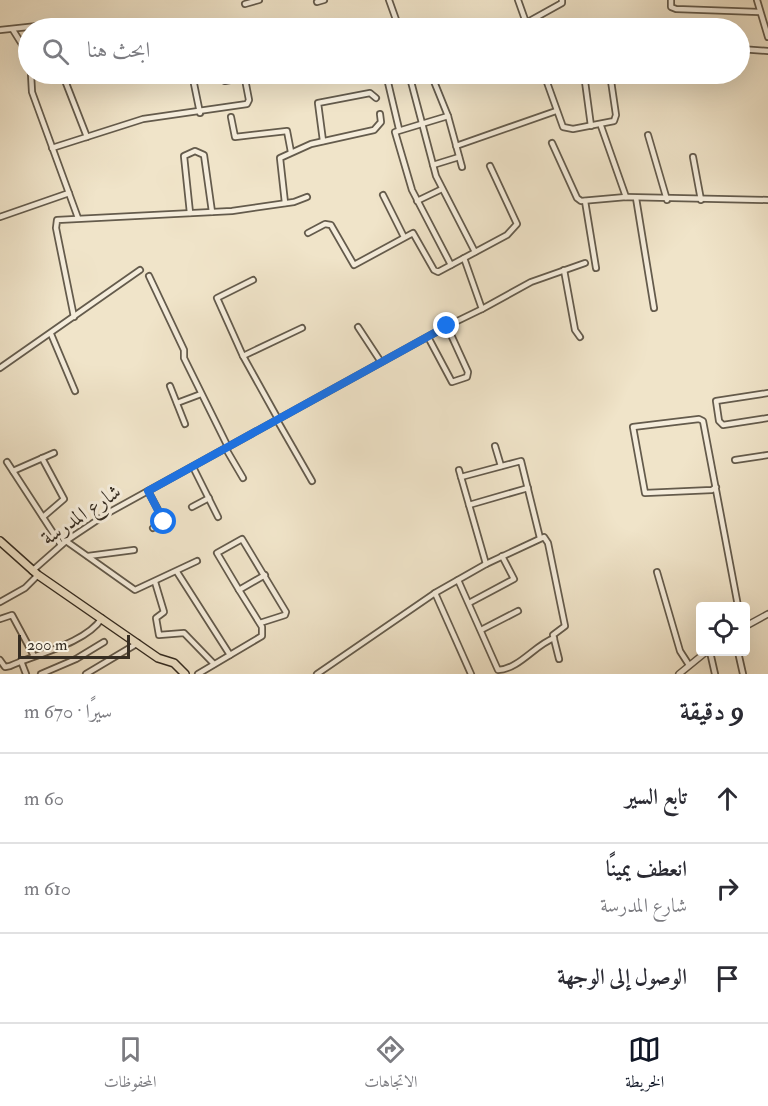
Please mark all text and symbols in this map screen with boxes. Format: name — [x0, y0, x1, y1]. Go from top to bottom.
search box — [18, 18, 750, 84]
icon: search — [39, 35, 72, 68]
text: ابحث هنا — [87, 36, 150, 64]
route end — [433, 312, 459, 338]
street label: شارع المدرسة — [36, 478, 129, 555]
route start — [150, 508, 176, 534]
map controls — [696, 602, 750, 656]
button: locate — [696, 602, 750, 656]
scale bar — [18, 632, 130, 660]
text: 200 m — [27, 635, 67, 655]
text: 9 دقيقة — [680, 696, 744, 728]
text: سيرًا · 670 m — [24, 699, 112, 724]
icon: ahead — [711, 782, 744, 815]
text: تابع السير — [625, 783, 687, 811]
text: 60 m — [24, 786, 64, 811]
text: انعطف يمينًا — [606, 855, 687, 883]
icon: right — [711, 872, 744, 905]
text: 610 m — [24, 876, 71, 901]
text: شارع المدرسة — [600, 893, 687, 918]
icon: arrive — [711, 962, 744, 995]
text: الوصول إلى الوجهة — [557, 963, 687, 991]
tab: المحفوظات — [104, 1033, 157, 1097]
tab: الاتجاهات — [364, 1033, 418, 1097]
tab: الخريطة — [625, 1033, 664, 1097]

